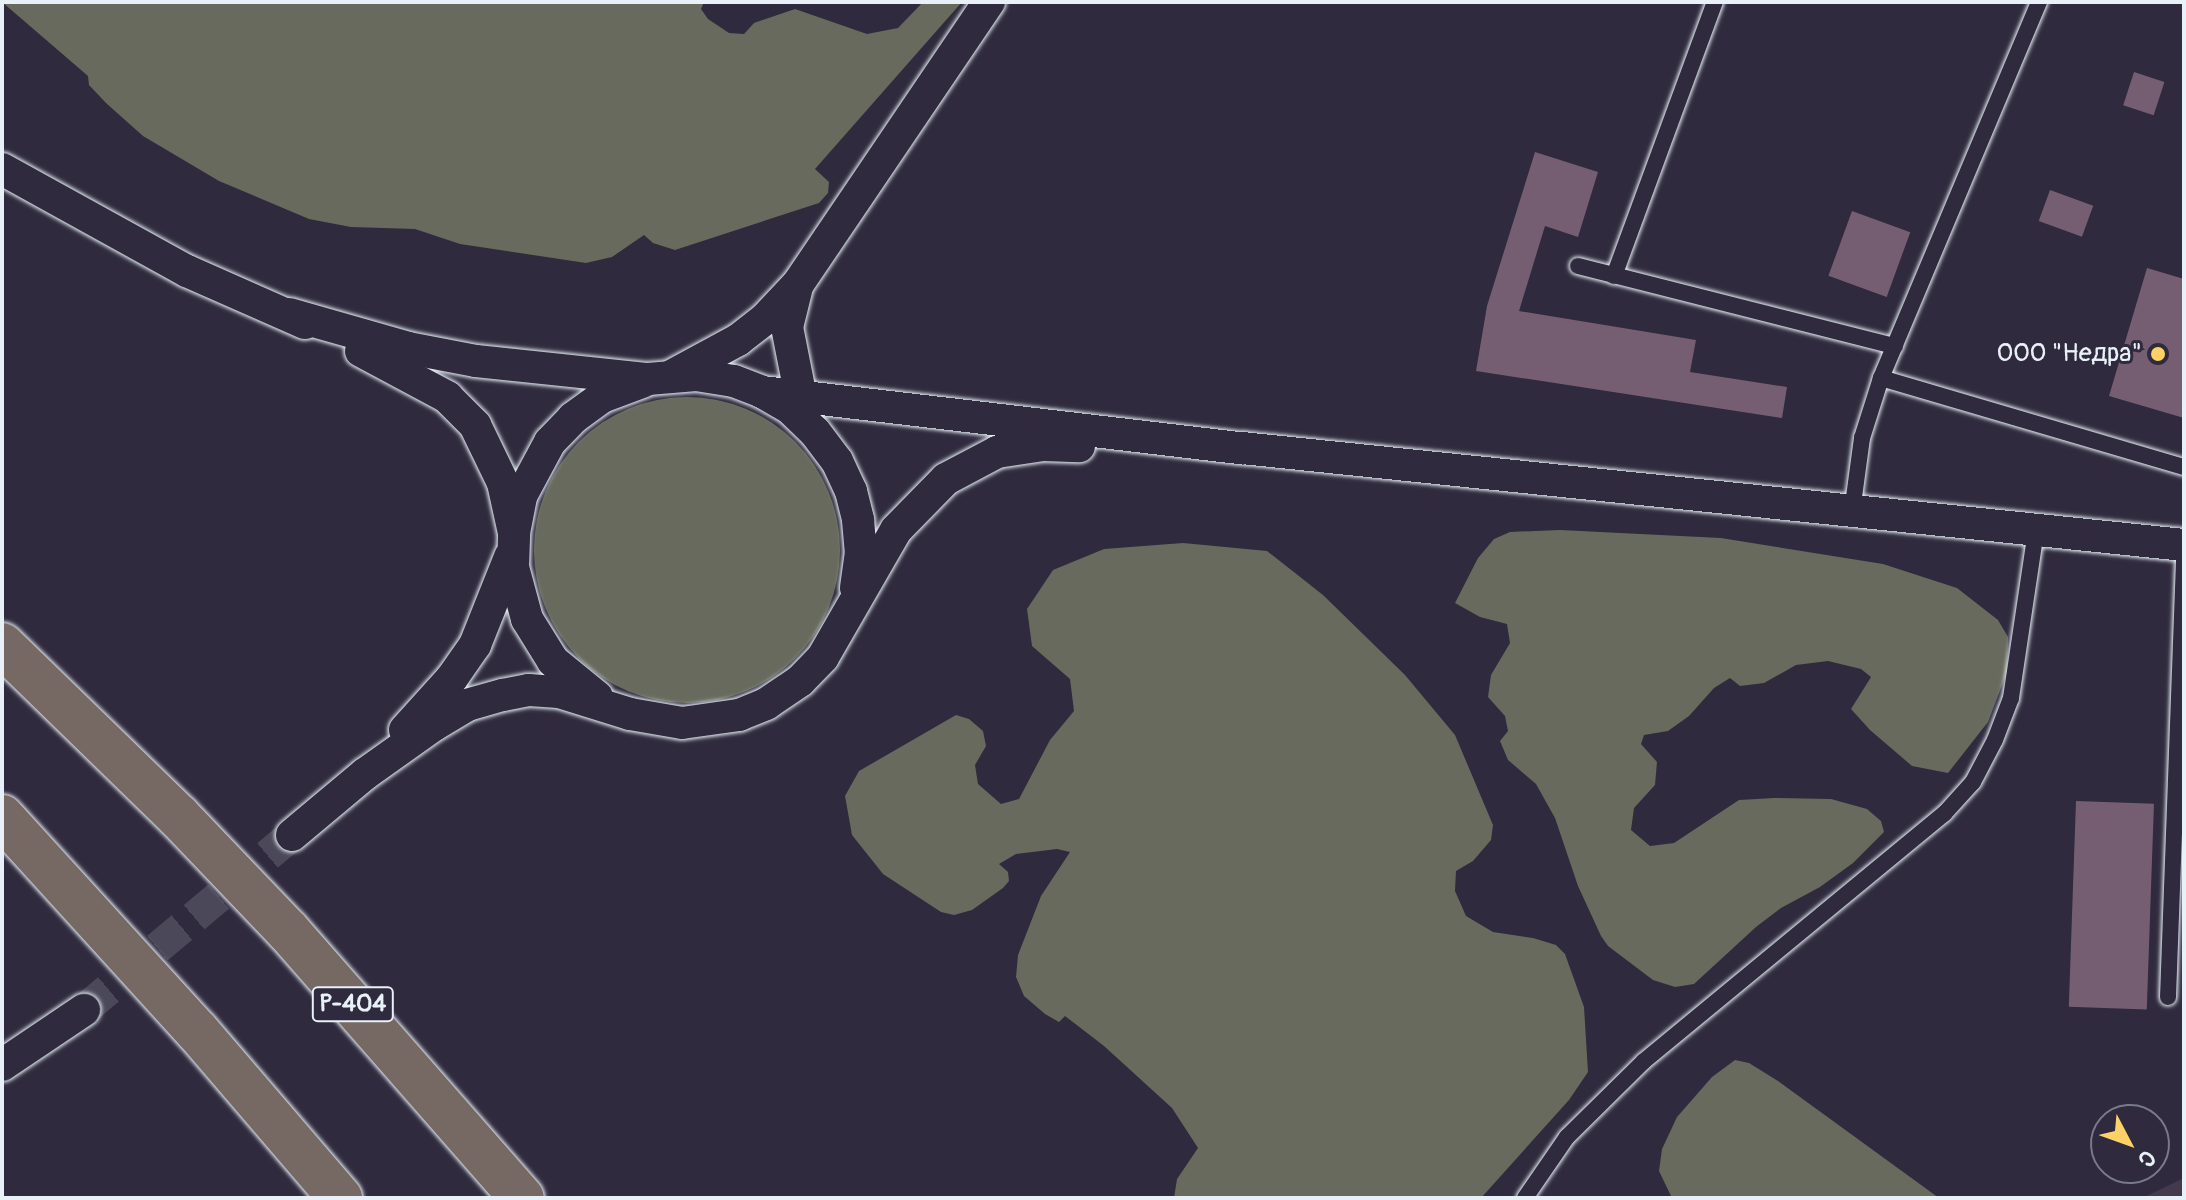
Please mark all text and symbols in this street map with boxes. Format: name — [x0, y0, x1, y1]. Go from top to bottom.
place label: ООО "Недра" — [1996, 338, 2142, 370]
marker: ООО "Недра" — [2149, 345, 2167, 363]
road number: Р-404 — [311, 984, 395, 1024]
north arrow — [2090, 1104, 2170, 1184]
text: С — [2132, 1144, 2162, 1173]

